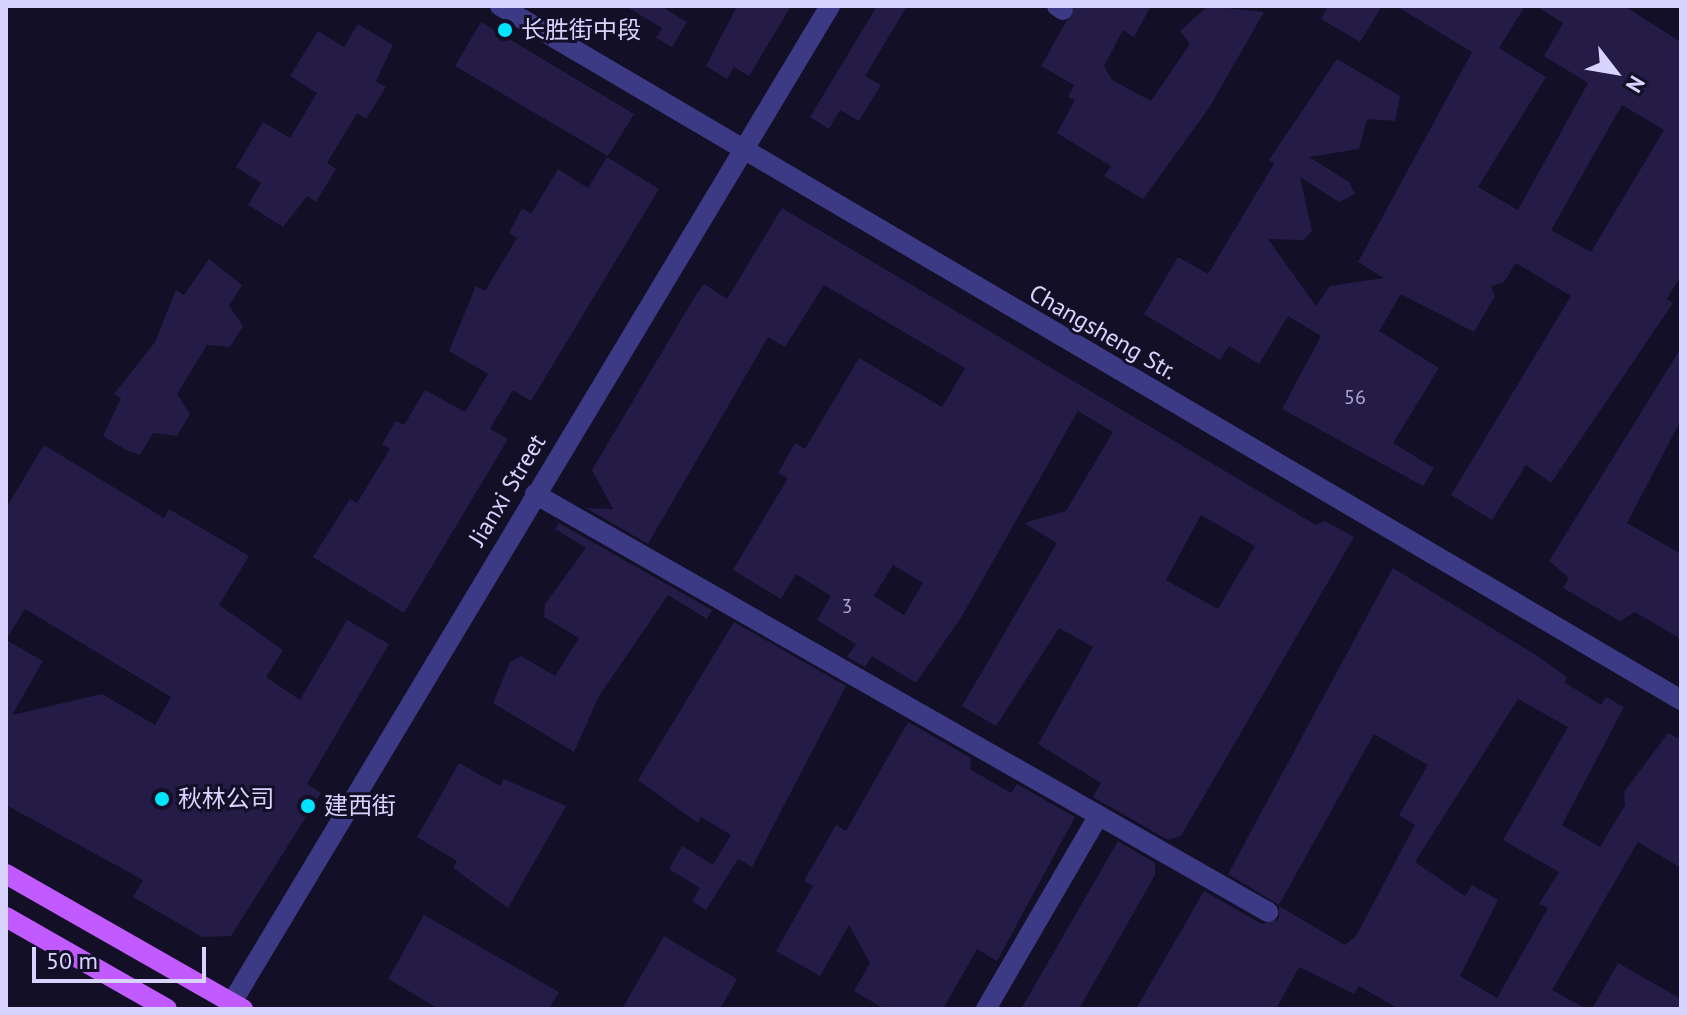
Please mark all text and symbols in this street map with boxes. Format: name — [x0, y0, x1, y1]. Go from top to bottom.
place label: 长胜街中段 — [521, 16, 641, 44]
marker: 长胜街中段 — [496, 21, 514, 39]
north arrow — [1575, 32, 1655, 112]
text: N — [1620, 71, 1651, 98]
street label: Changsheng Str. — [1024, 278, 1182, 386]
house number: 56 — [1344, 385, 1366, 409]
street label: Jianxi Street — [462, 429, 552, 551]
house number: 3 — [842, 594, 852, 618]
place label: 秋林公司 — [178, 785, 274, 813]
marker: 秋林公司 — [153, 790, 171, 808]
place label: 建西街 — [324, 792, 396, 820]
marker: 建西街 — [299, 797, 317, 815]
scale bar — [36, 931, 210, 981]
text: 50 m — [46, 945, 98, 976]

